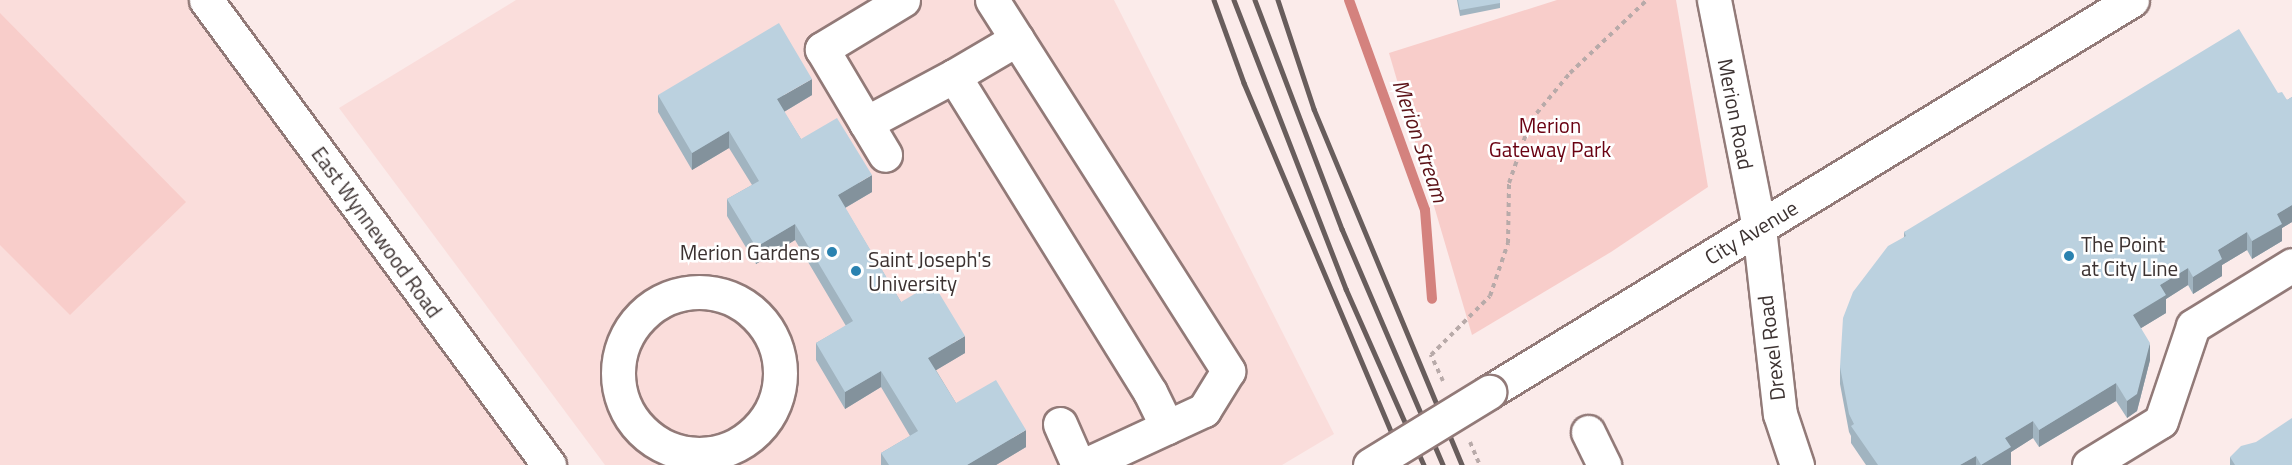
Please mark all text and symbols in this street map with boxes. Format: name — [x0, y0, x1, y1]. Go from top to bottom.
street label: Merion Road — [1713, 56, 1759, 172]
water label: Merion Stream — [1387, 76, 1453, 206]
park label: Merion Gateway Park — [1489, 112, 1611, 162]
street label: East Wynnewood Road — [307, 142, 447, 322]
street label: City Avenue — [1700, 194, 1802, 270]
place label: The Point at City Line — [2081, 231, 2178, 281]
place label: Merion Gardens — [680, 239, 820, 265]
marker: Merion Gardens — [825, 245, 839, 259]
place label: Saint Joseph's University — [868, 246, 991, 296]
marker: The Point at City Line — [2062, 249, 2076, 263]
marker: Saint Joseph's University — [849, 264, 863, 278]
street label: Drexel Road — [1752, 294, 1790, 402]

